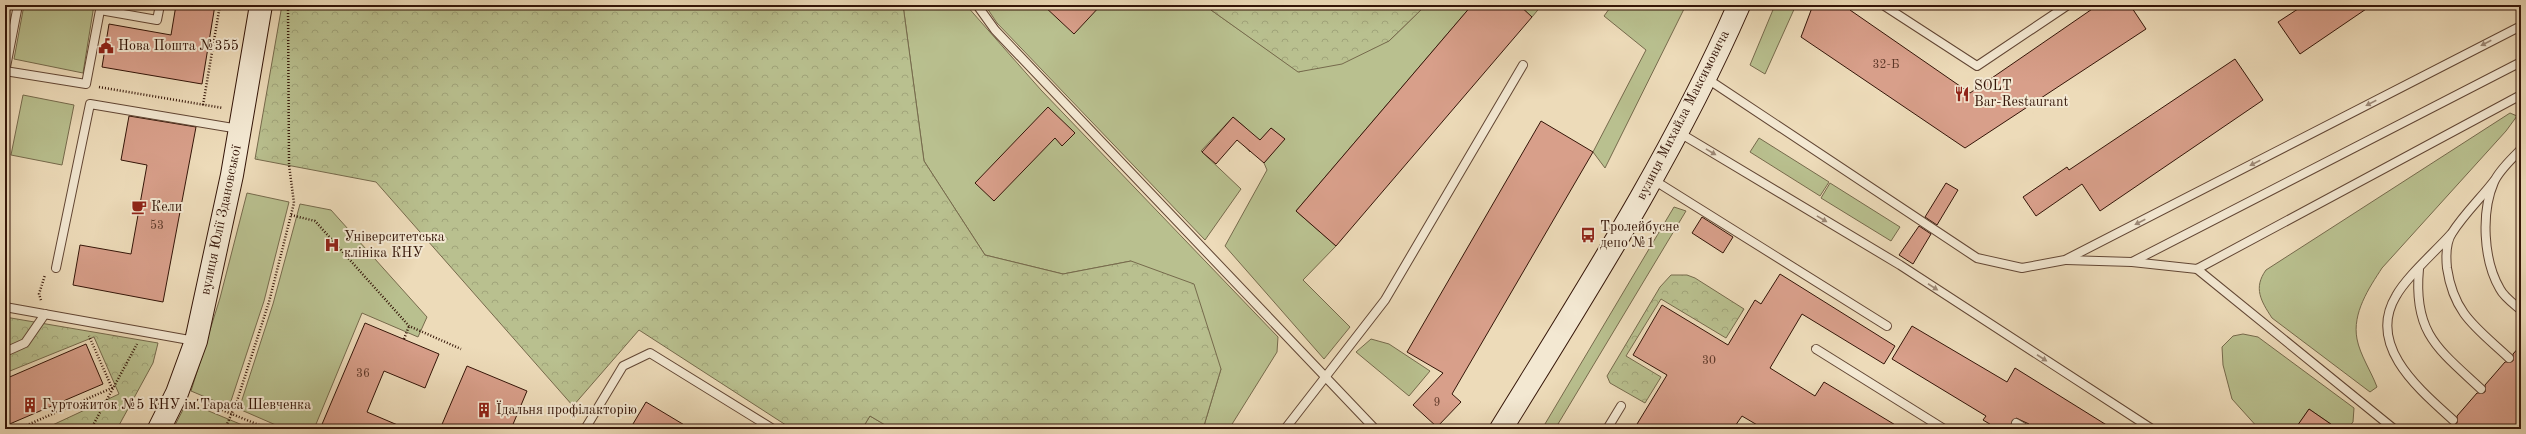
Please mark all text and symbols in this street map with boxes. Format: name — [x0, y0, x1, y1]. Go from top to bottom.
street label: вулиця Михайла Максимовича — [1634, 28, 1732, 202]
public building icon: Нова Пошта №355 — [97, 37, 115, 55]
place label: Нова Пошта №355 — [118, 39, 239, 53]
one-way arrow — [2481, 40, 2492, 47]
house number: 32-Б — [1873, 59, 1899, 71]
place label: SOLT Bar-Restaurant — [1974, 79, 2069, 109]
restaurant icon: SOLT Bar-Restaurant — [1953, 85, 1971, 103]
one-way arrow — [2365, 100, 2377, 106]
street label: вулиця Юлії Здановської — [198, 144, 244, 296]
one-way arrow — [1705, 148, 1717, 155]
one-way arrow — [2249, 159, 2261, 166]
cafe icon: Кели — [130, 198, 148, 216]
place label: Кели — [151, 200, 182, 214]
one-way arrow — [1816, 215, 1828, 222]
house number: 53 — [150, 219, 164, 232]
one-way arrow — [2134, 219, 2145, 225]
place label: Тролейбусне депо №1 — [1600, 220, 1679, 250]
bus stop icon: Тролейбусне депо №1 — [1579, 226, 1597, 244]
place label: Університетська клініка КНУ — [344, 230, 445, 260]
hospital icon: Університетська клініка КНУ — [323, 236, 341, 254]
one-way arrow — [1928, 283, 1938, 291]
one-way arrow — [2037, 354, 2047, 362]
house number: 30 — [1702, 355, 1716, 367]
house number: 36 — [356, 368, 370, 380]
building icon: Гуртожиток №5 КНУ ім.Тараса Шевченка — [21, 396, 39, 414]
house number: 9 — [1434, 397, 1440, 409]
place label: Гуртожиток №5 КНУ ім.Тараса Шевченка — [42, 398, 311, 412]
place label: Їдальня профілакторію — [496, 400, 637, 418]
building icon: Їдальня профілакторію — [475, 401, 493, 419]

